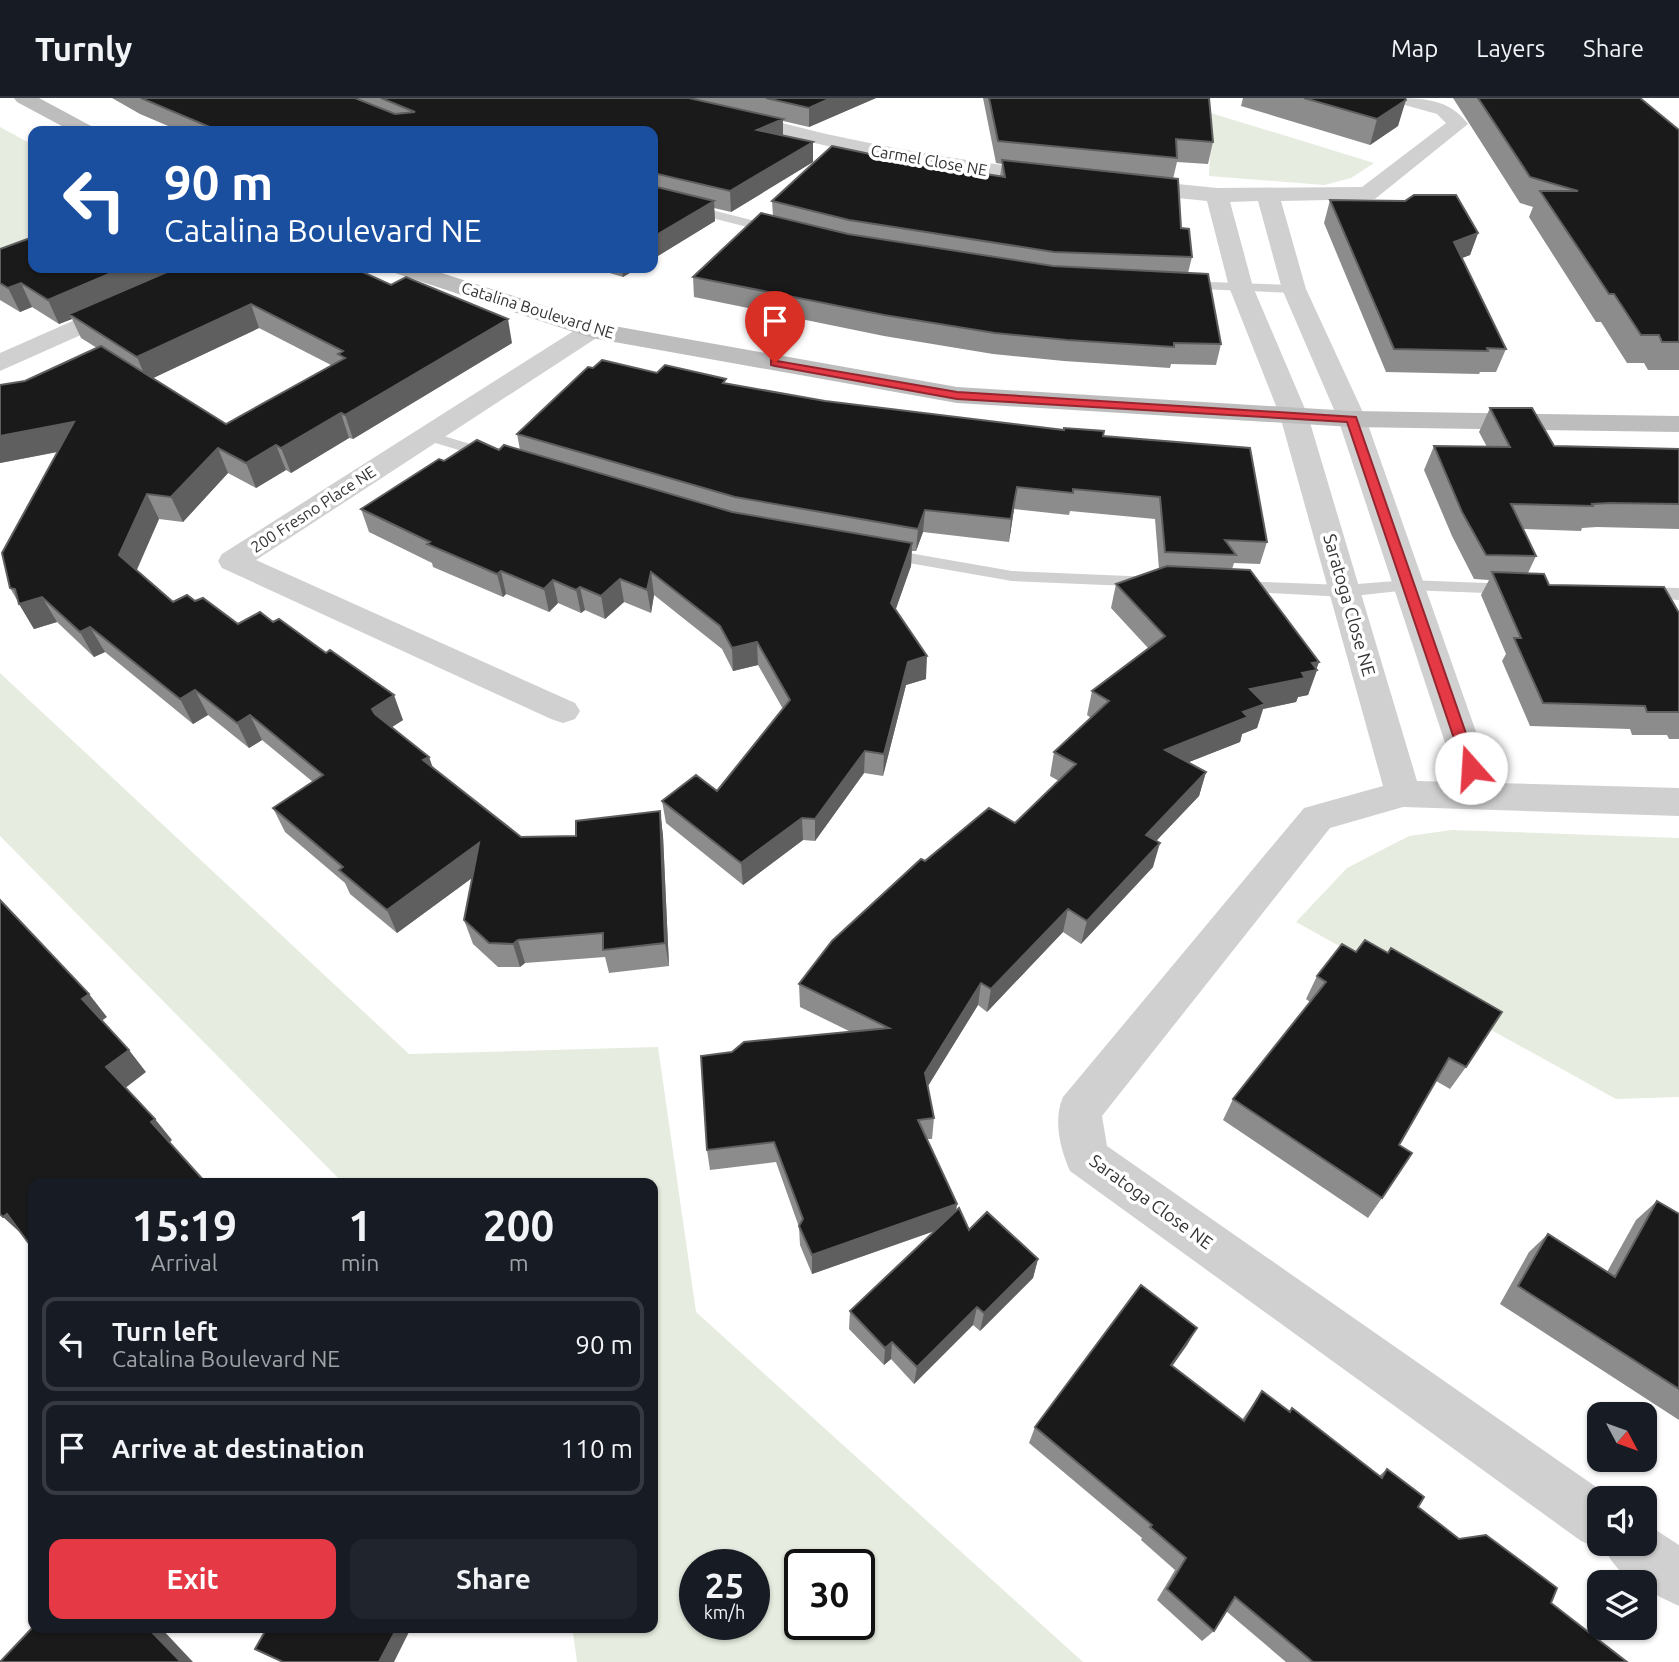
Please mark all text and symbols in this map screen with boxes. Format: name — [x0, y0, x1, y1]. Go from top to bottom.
text: Turnly — [35, 30, 132, 67]
text: Map — [1391, 35, 1438, 62]
text: Layers — [1476, 35, 1545, 62]
text: Share — [1583, 35, 1644, 62]
street label: Carmel Close NE — [869, 141, 989, 179]
icon: left — [49, 154, 140, 245]
text: 90 m — [164, 154, 273, 209]
text: Catalina Boulevard NE — [164, 212, 482, 248]
street label: Catalina Boulevard NE — [459, 278, 617, 342]
pin — [745, 291, 805, 363]
icon: arrive — [756, 302, 794, 340]
street label: 200 Fresno Place NE — [247, 462, 379, 556]
street label: Saratoga Close NE — [1320, 531, 1380, 678]
position arrow — [1434, 731, 1508, 805]
street label: Saratoga Close NE — [1086, 1150, 1217, 1253]
text: 15:19 — [132, 1202, 237, 1249]
text: 1 — [348, 1202, 372, 1249]
text: 200 — [483, 1202, 554, 1249]
text: Arrival — [151, 1250, 218, 1275]
text: min — [341, 1250, 379, 1275]
text: m — [509, 1250, 529, 1275]
text: Turn left — [112, 1317, 218, 1346]
icon: left — [53, 1325, 91, 1363]
text: 90 m — [575, 1330, 633, 1359]
text: Catalina Boulevard NE — [112, 1346, 340, 1371]
north arrow — [1587, 1402, 1657, 1472]
map controls — [1587, 1402, 1657, 1640]
icon: arrive — [53, 1429, 91, 1467]
text: Arrive at destination — [112, 1434, 365, 1463]
text: 110 m — [561, 1434, 633, 1463]
button: sound — [1587, 1486, 1657, 1556]
button: Exit — [49, 1539, 336, 1619]
button: Share — [350, 1539, 637, 1619]
speed limit sign: 30 — [784, 1549, 875, 1640]
text: 25 — [705, 1565, 744, 1605]
button: layers — [1587, 1570, 1657, 1640]
text: km/h — [704, 1602, 745, 1622]

